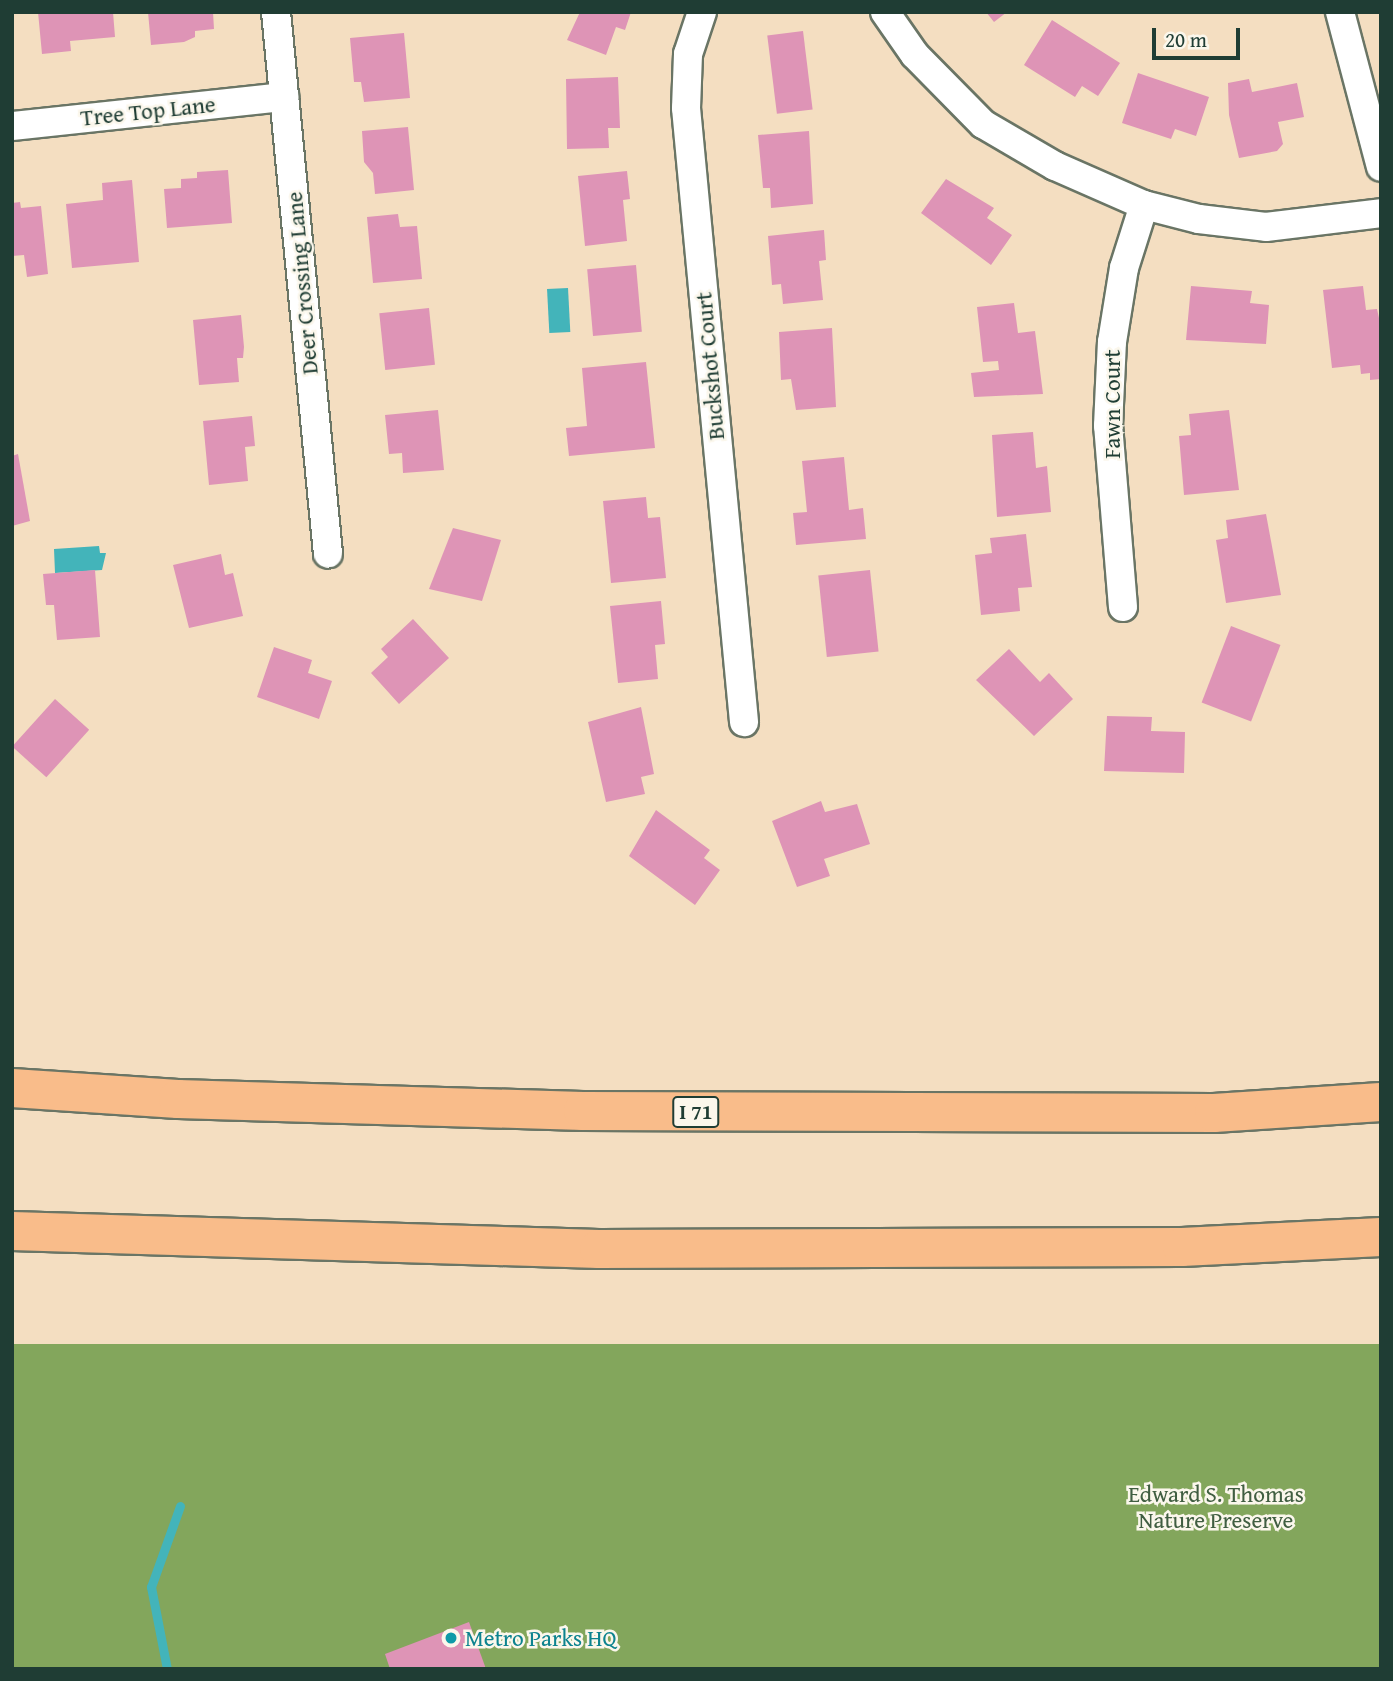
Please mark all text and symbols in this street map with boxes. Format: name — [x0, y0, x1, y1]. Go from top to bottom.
scale bar — [1155, 14, 1242, 58]
text: 20 m — [1165, 24, 1207, 55]
street label: Tree Top Lane — [79, 90, 217, 132]
street label: Deer Crossing Lane — [280, 190, 324, 376]
street label: Buckshot Court — [690, 291, 730, 441]
street label: Fawn Court — [1098, 349, 1126, 459]
road number: I 71 — [672, 1094, 720, 1130]
park label: Edward S. Thomas Nature Preserve — [1128, 1480, 1304, 1534]
place label: Metro Parks HQ — [465, 1624, 617, 1652]
marker: Metro Parks HQ — [443, 1630, 459, 1646]

